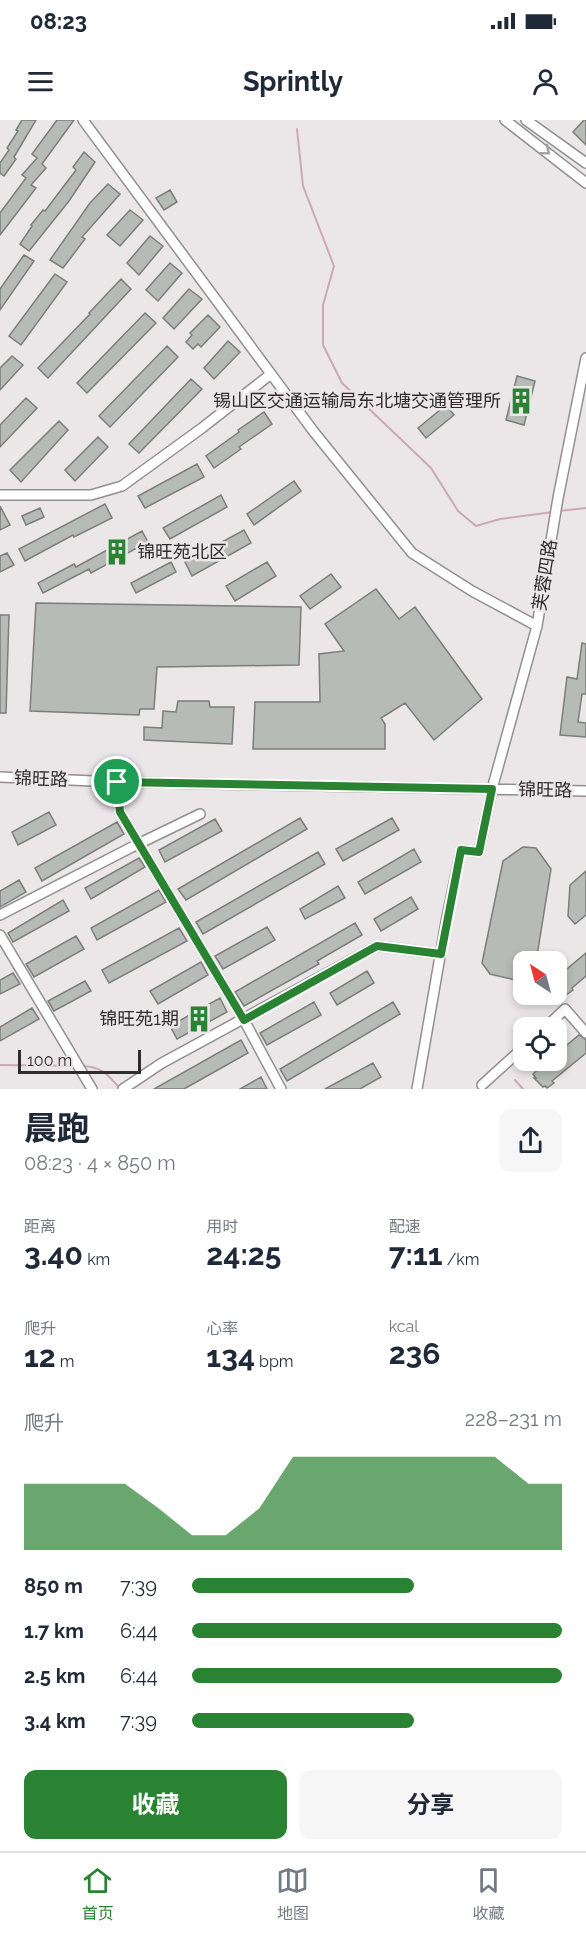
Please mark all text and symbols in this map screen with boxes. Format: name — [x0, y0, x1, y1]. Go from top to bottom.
text: 08:23 — [30, 8, 87, 34]
icon: menu — [24, 65, 57, 98]
icon: person — [529, 65, 562, 98]
text: Sprintly — [243, 66, 343, 97]
one-way arrow — [539, 143, 550, 154]
building icon: 锡山区交通运输局东北塘交通管理所 — [506, 386, 536, 416]
place label: 锡山区交通运输局东北塘交通管理所 — [213, 390, 501, 411]
building icon: 锦旺苑北区 — [102, 537, 132, 567]
street label: 芙蓉四路 — [529, 538, 561, 612]
place label: 锦旺苑北区 — [137, 541, 227, 562]
pin — [91, 756, 142, 807]
icon: arrive — [100, 765, 133, 798]
street label: 锦旺路 — [14, 767, 68, 790]
street label: 锦旺路 — [518, 779, 572, 800]
north arrow — [513, 951, 567, 1005]
map controls — [513, 951, 567, 1071]
building icon: 锦旺苑1期 — [184, 1004, 214, 1034]
place label: 锦旺苑1期 — [99, 1008, 179, 1029]
button: locate — [513, 1017, 567, 1071]
scale bar — [18, 1047, 141, 1074]
text: 100 m — [27, 1051, 72, 1070]
text: 晨跑 — [24, 1109, 90, 1148]
button: share — [499, 1109, 562, 1172]
text: 08:23 · 4 × 850 m — [24, 1151, 176, 1175]
text: 距离 — [24, 1217, 56, 1236]
text: 用时 — [206, 1217, 238, 1236]
text: 配速 — [389, 1217, 421, 1236]
text: 3.40 — [24, 1237, 83, 1272]
text: 24:25 — [206, 1237, 281, 1272]
text: 7:11 — [389, 1237, 443, 1272]
text: km — [83, 1250, 110, 1269]
text: /km — [443, 1250, 479, 1269]
text: kcal — [389, 1317, 419, 1336]
text: 爬升 — [24, 1319, 56, 1338]
text: 心率 — [206, 1319, 238, 1338]
text: 236 — [389, 1336, 441, 1371]
text: 12 — [24, 1339, 56, 1374]
text: 134 — [206, 1339, 255, 1374]
text: m — [56, 1352, 75, 1371]
text: bpm — [255, 1352, 294, 1371]
text: 228–231 m — [465, 1407, 562, 1431]
text: 爬升 — [24, 1411, 64, 1435]
text: 850 m — [24, 1574, 83, 1598]
text: 7:39 — [120, 1574, 157, 1598]
text: 1.7 km — [24, 1619, 84, 1643]
text: 6:44 — [120, 1619, 158, 1643]
text: 2.5 km — [24, 1664, 85, 1688]
text: 6:44 — [120, 1664, 158, 1688]
text: 3.4 km — [24, 1709, 86, 1733]
text: 7:39 — [120, 1709, 157, 1733]
button: 收藏 — [24, 1770, 287, 1839]
button: 分享 — [299, 1770, 562, 1839]
tab: 首页 — [81, 1864, 114, 1924]
tab: 地图 — [276, 1864, 309, 1924]
tab: 收藏 — [472, 1864, 505, 1924]

